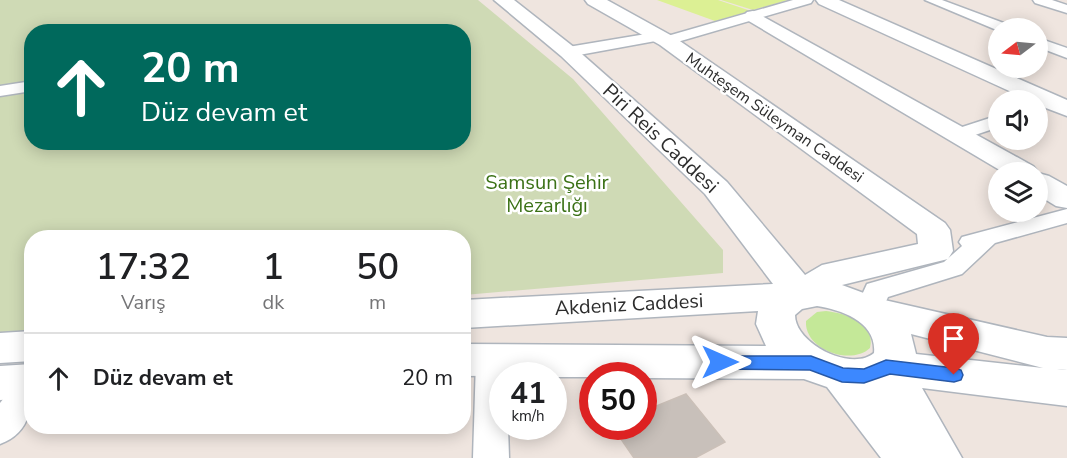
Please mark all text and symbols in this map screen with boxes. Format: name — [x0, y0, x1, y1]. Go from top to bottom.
north arrow — [988, 18, 1048, 78]
map controls — [988, 18, 1048, 222]
text: 20 m — [141, 40, 240, 97]
icon: ahead — [42, 48, 120, 126]
street label: Muhteşem Süleyman Caddesi — [681, 48, 868, 188]
street label: Piri Reis Caddesi — [597, 78, 724, 199]
button: sound — [988, 90, 1048, 150]
text: Düz devam et — [141, 94, 307, 131]
button: layers — [988, 162, 1048, 222]
park label: Samsun Şehir Mezarlığı — [485, 169, 609, 219]
text: 17:32 — [96, 243, 191, 292]
text: 1 — [263, 243, 284, 292]
text: 50 — [356, 243, 399, 292]
street label: Akdeniz Caddesi — [554, 287, 704, 322]
text: Varış — [121, 289, 166, 316]
text: dk — [263, 289, 284, 316]
text: m — [369, 289, 386, 316]
pin — [928, 313, 979, 375]
icon: arrive — [937, 322, 970, 355]
position arrow — [688, 330, 752, 394]
icon: ahead — [42, 362, 75, 395]
speed limit sign: 50 — [579, 362, 657, 440]
text: Düz devam et — [93, 363, 233, 393]
text: 20 m — [402, 363, 453, 393]
text: 41 — [510, 373, 546, 414]
text: km/h — [511, 406, 545, 426]

